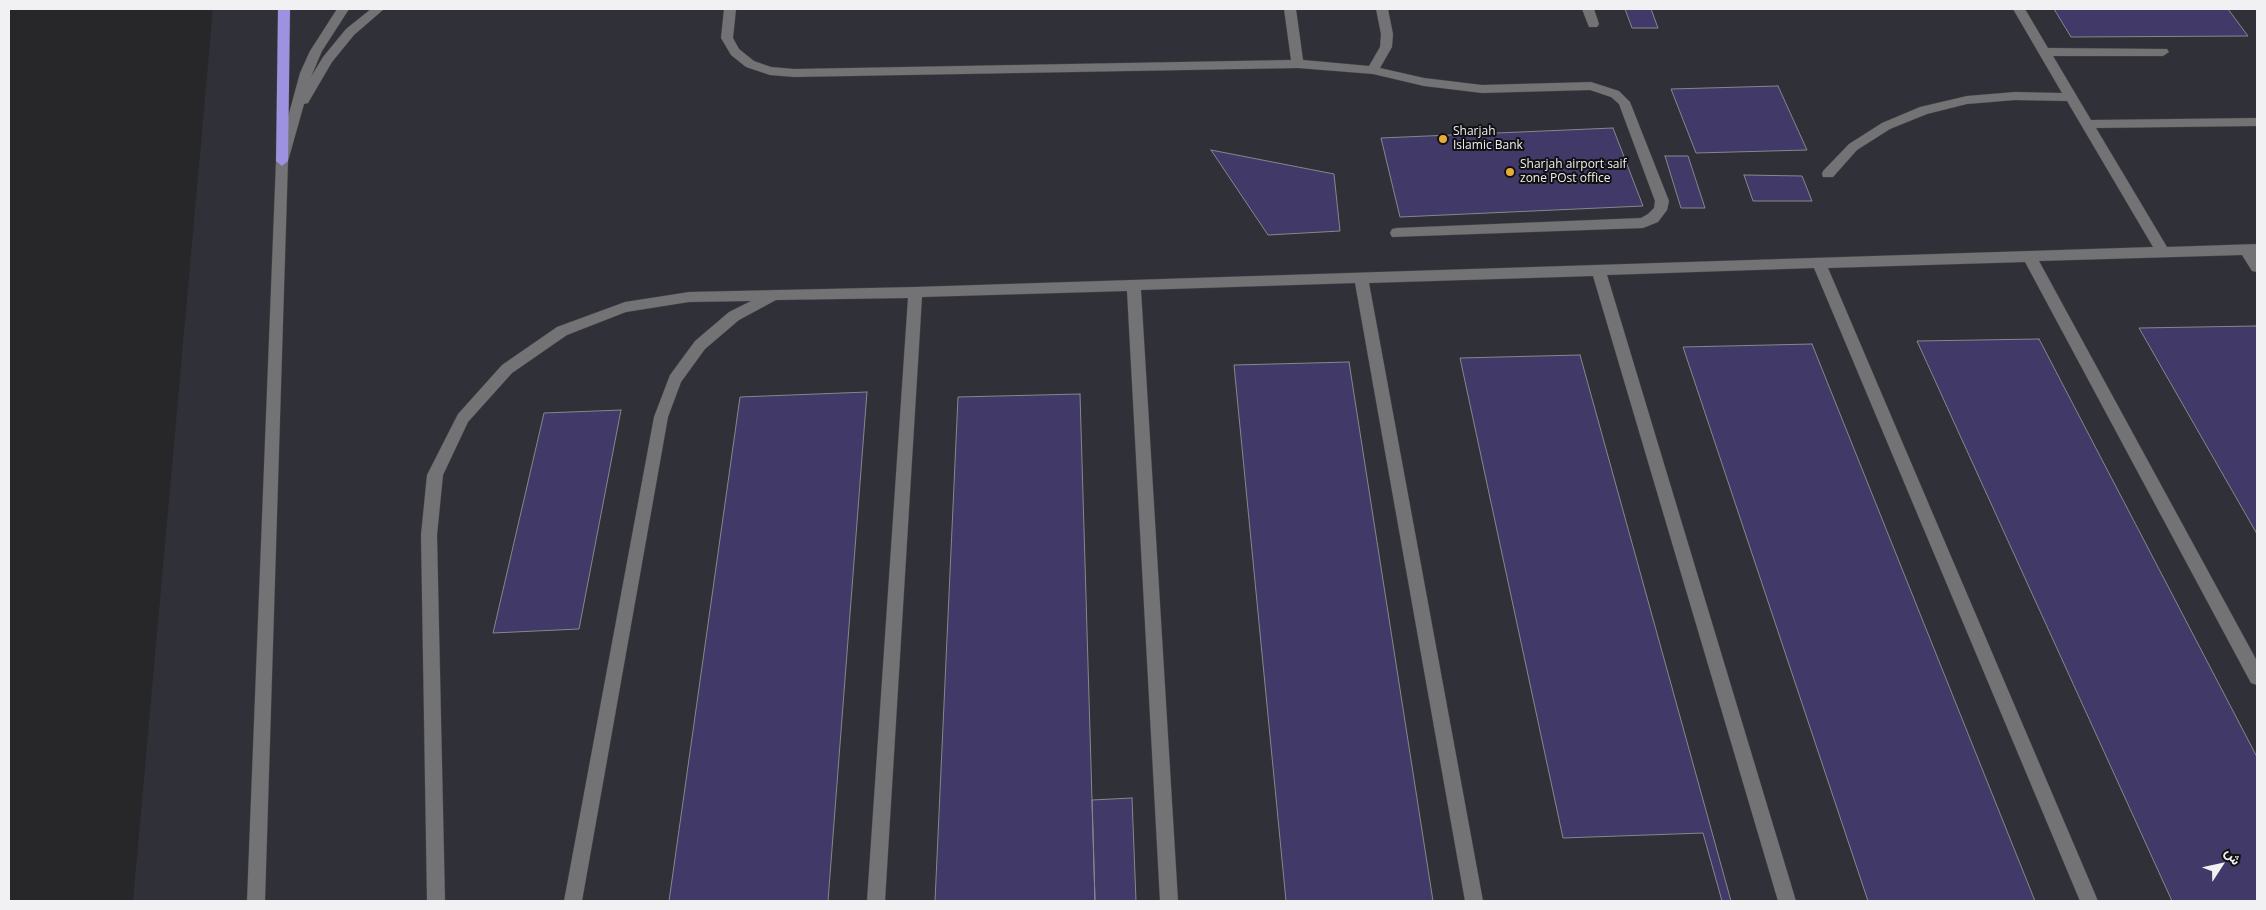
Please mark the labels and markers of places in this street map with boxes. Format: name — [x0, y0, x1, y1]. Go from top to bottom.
place label: Sharjah Islamic Bank — [1453, 125, 1523, 153]
marker: Sharjah Islamic Bank — [1437, 133, 1449, 145]
place label: Sharjah airport saif zone POst office — [1520, 158, 1627, 186]
marker: Sharjah airport saif zone POst office — [1504, 166, 1516, 178]

